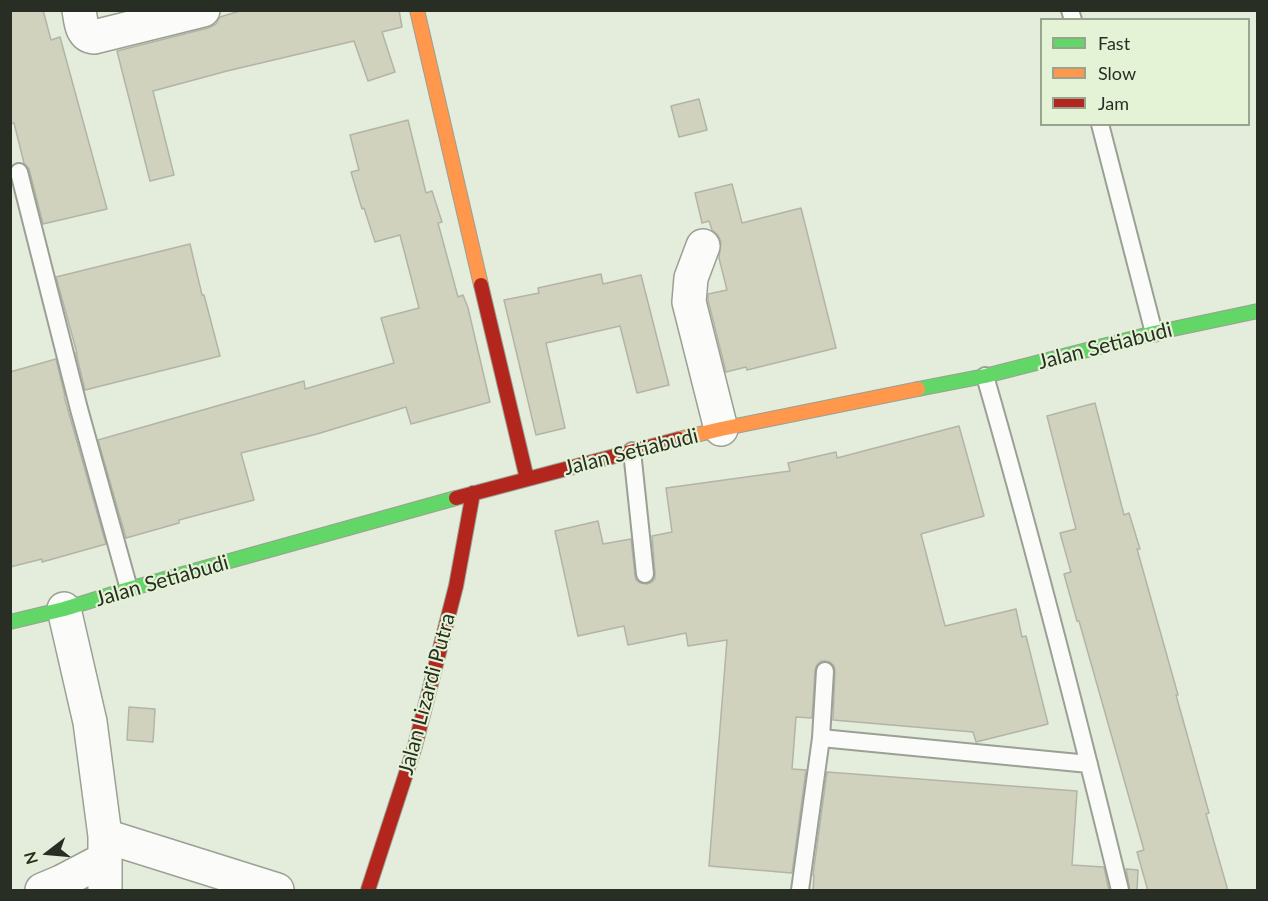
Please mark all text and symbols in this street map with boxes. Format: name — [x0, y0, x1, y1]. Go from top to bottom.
legend — [1040, 18, 1250, 126]
text: Fast — [1098, 32, 1130, 54]
text: Slow — [1098, 62, 1136, 84]
text: Jam — [1098, 92, 1129, 114]
street label: Jalan Setiabudi — [1035, 317, 1175, 375]
street label: Jalan Setiabudi — [561, 423, 701, 481]
street label: Jalan Setiabudi — [93, 550, 231, 612]
street label: Jalan Lizardi Putra — [393, 610, 461, 778]
north arrow — [18, 823, 78, 883]
text: N — [19, 850, 41, 867]

